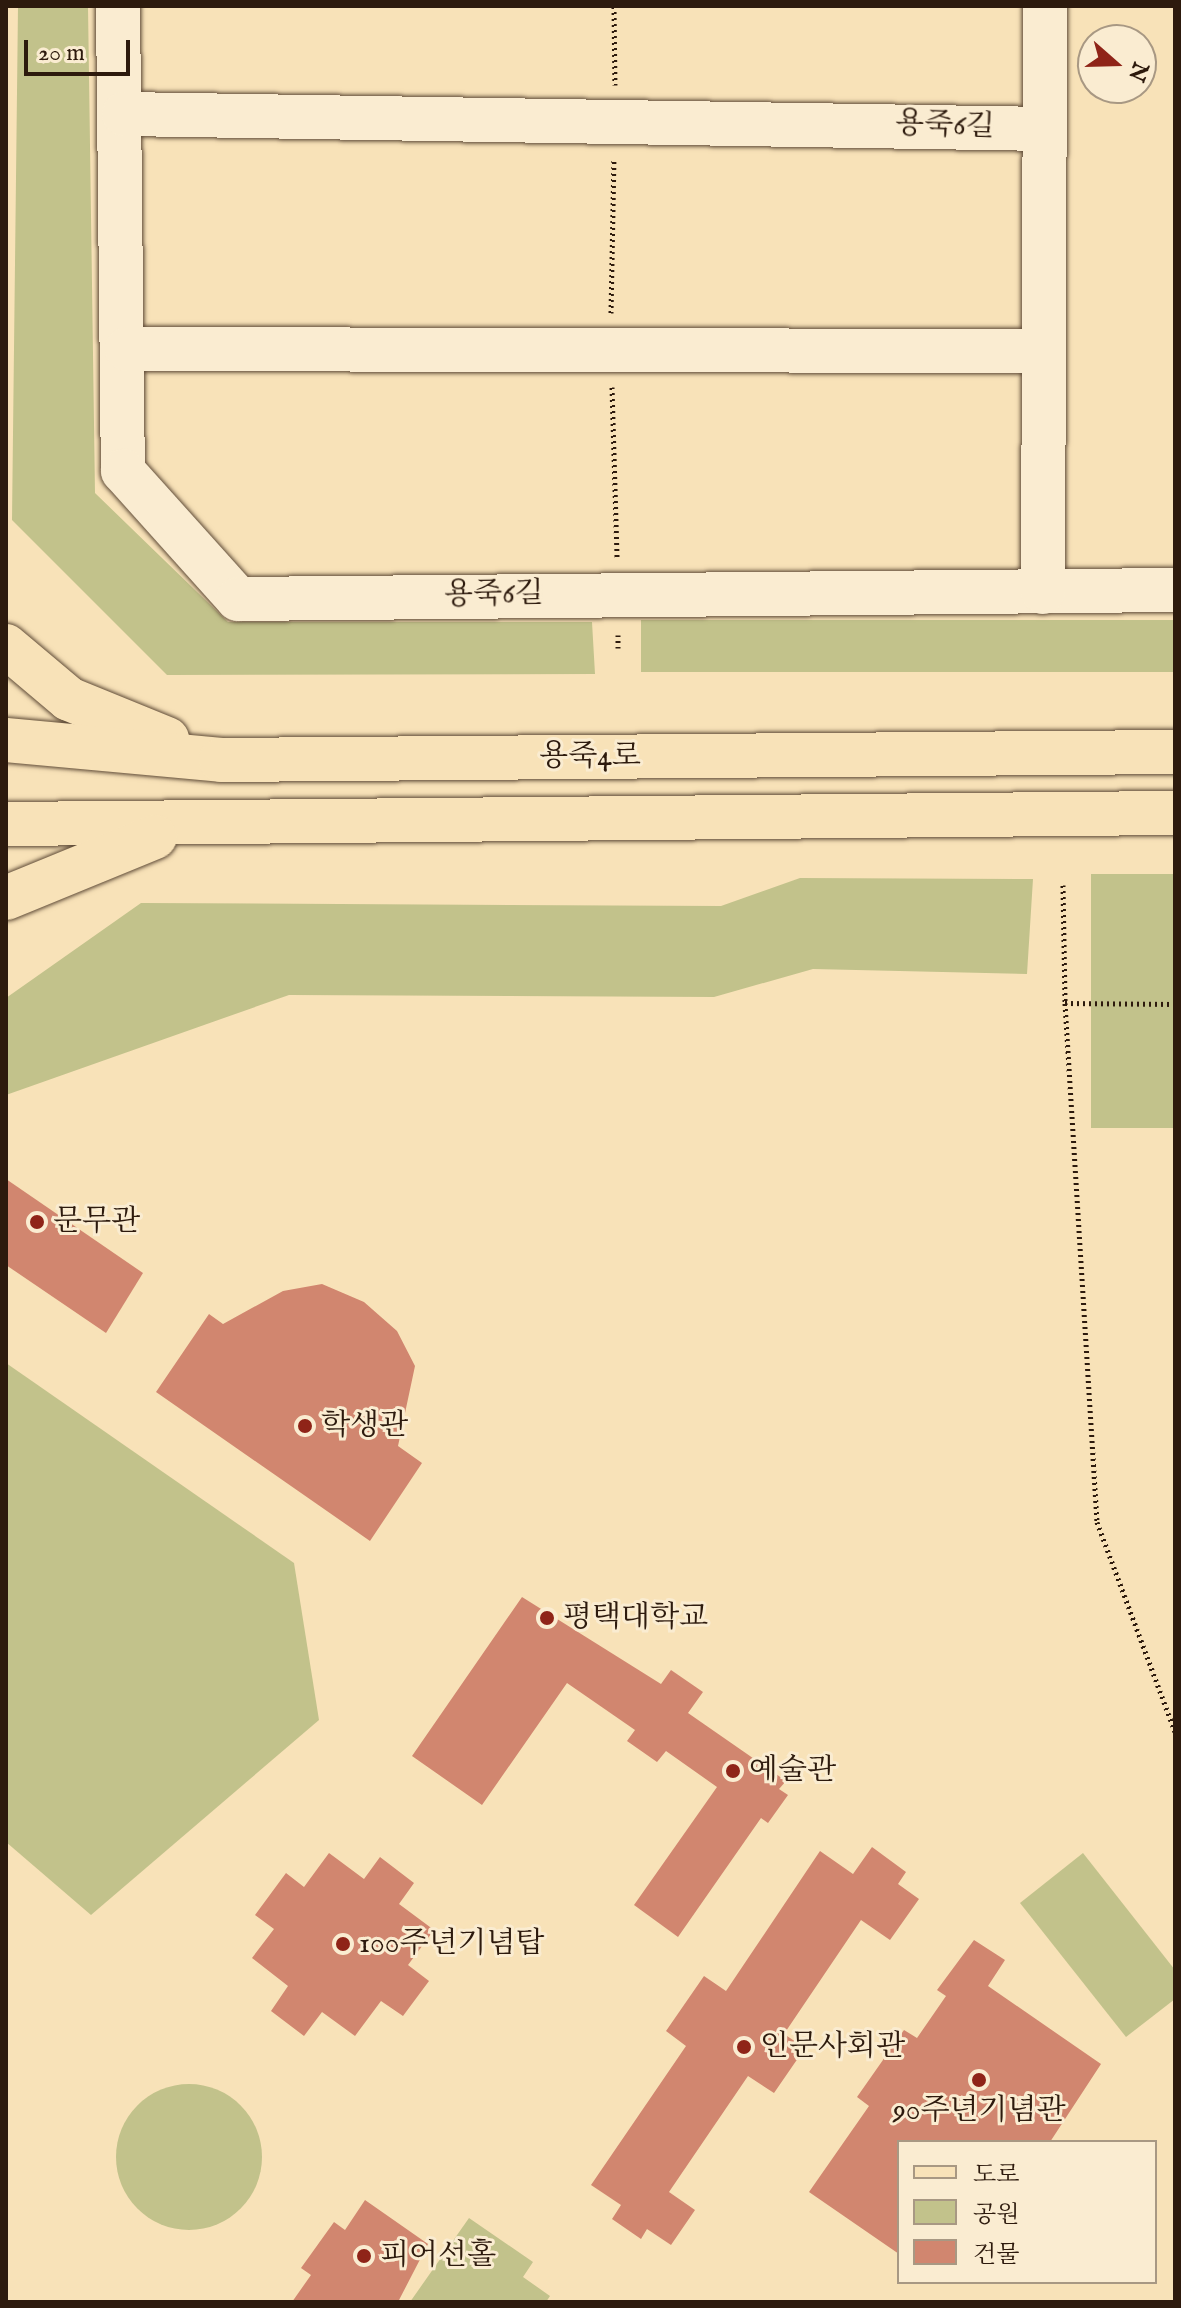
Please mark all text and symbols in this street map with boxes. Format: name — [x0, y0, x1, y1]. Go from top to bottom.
scale bar — [28, 24, 134, 74]
north arrow — [1077, 24, 1157, 104]
text: 20 m — [38, 38, 85, 69]
text: N — [1121, 58, 1154, 85]
street label: 용죽6길 — [895, 106, 995, 146]
street label: 용죽6길 — [444, 576, 544, 614]
street label: 용죽4로 — [539, 739, 641, 775]
place label: 문무관 — [53, 1204, 140, 1240]
marker: 문무관 — [28, 1213, 46, 1231]
place label: 학생관 — [321, 1408, 408, 1444]
marker: 학생관 — [296, 1417, 314, 1435]
place label: 평택대학교 — [563, 1600, 708, 1636]
marker: 평택대학교 — [538, 1609, 556, 1627]
place label: 예술관 — [749, 1753, 836, 1789]
marker: 예술관 — [724, 1762, 742, 1780]
place label: 100주년기념탑 — [359, 1926, 544, 1962]
marker: 100주년기념탑 — [334, 1935, 352, 1953]
place label: 인문사회관 — [760, 2029, 905, 2065]
marker: 인문사회관 — [735, 2038, 753, 2056]
marker: 90주년기념관 — [970, 2071, 988, 2089]
place label: 90주년기념관 — [893, 2093, 1065, 2129]
legend — [897, 2140, 1157, 2284]
text: 도로 — [973, 2160, 1019, 2191]
text: 공원 — [973, 2200, 1019, 2231]
place label: 피어선홀 — [380, 2238, 496, 2274]
text: 건물 — [973, 2240, 1019, 2271]
marker: 피어선홀 — [355, 2247, 373, 2265]

